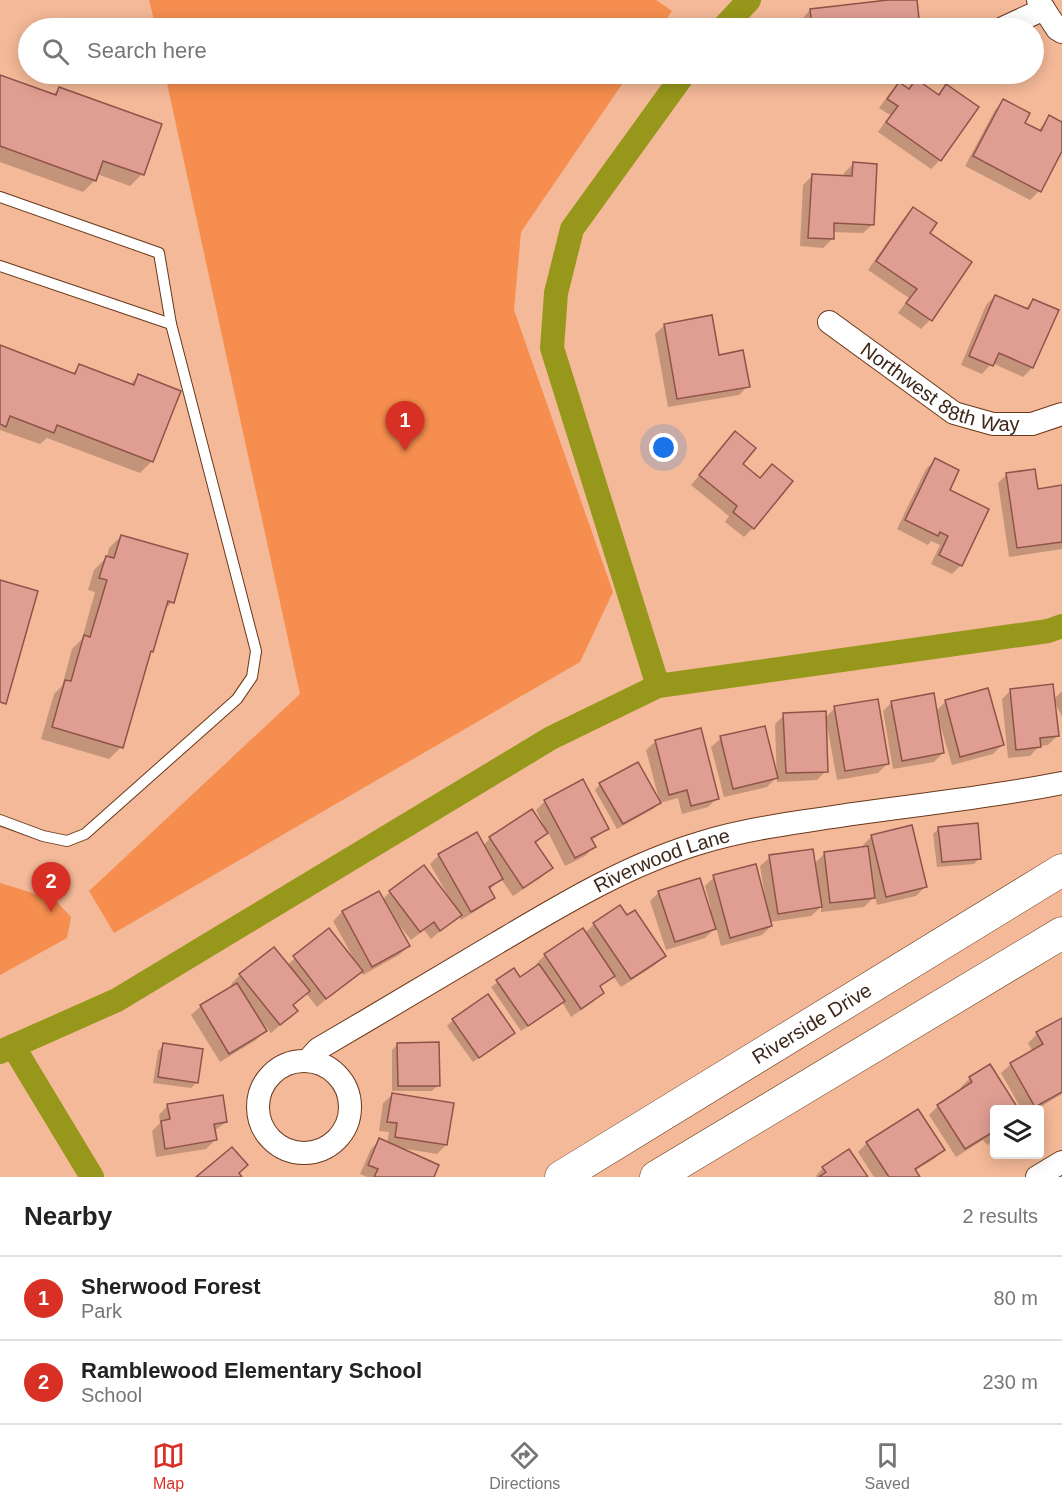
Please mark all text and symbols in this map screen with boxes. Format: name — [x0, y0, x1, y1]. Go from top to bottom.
search box — [18, 18, 1044, 84]
icon: search — [39, 35, 72, 68]
text: Search here — [87, 38, 207, 63]
street label: Northwest 88th Way — [857, 338, 1020, 436]
pin: 1 — [386, 402, 424, 451]
your location — [649, 433, 678, 462]
street label: Riverwood Lane — [590, 824, 732, 897]
pin: 2 — [32, 862, 70, 912]
street label: Riverside Drive — [748, 979, 875, 1068]
map controls — [990, 1105, 1044, 1159]
button: layers — [990, 1105, 1044, 1159]
text: Nearby — [24, 1201, 112, 1231]
text: 2 results — [962, 1205, 1038, 1227]
text: Sherwood Forest — [81, 1274, 261, 1299]
text: 1 — [38, 1287, 49, 1309]
text: 80 m — [994, 1287, 1038, 1309]
text: Park — [81, 1300, 122, 1322]
text: Ramblewood Elementary School — [81, 1358, 422, 1383]
text: 2 — [38, 1371, 49, 1393]
text: 230 m — [982, 1371, 1038, 1393]
text: School — [81, 1384, 142, 1406]
tab: Map — [152, 1439, 185, 1493]
tab: Directions — [489, 1439, 560, 1493]
tab: Saved — [865, 1439, 910, 1493]

